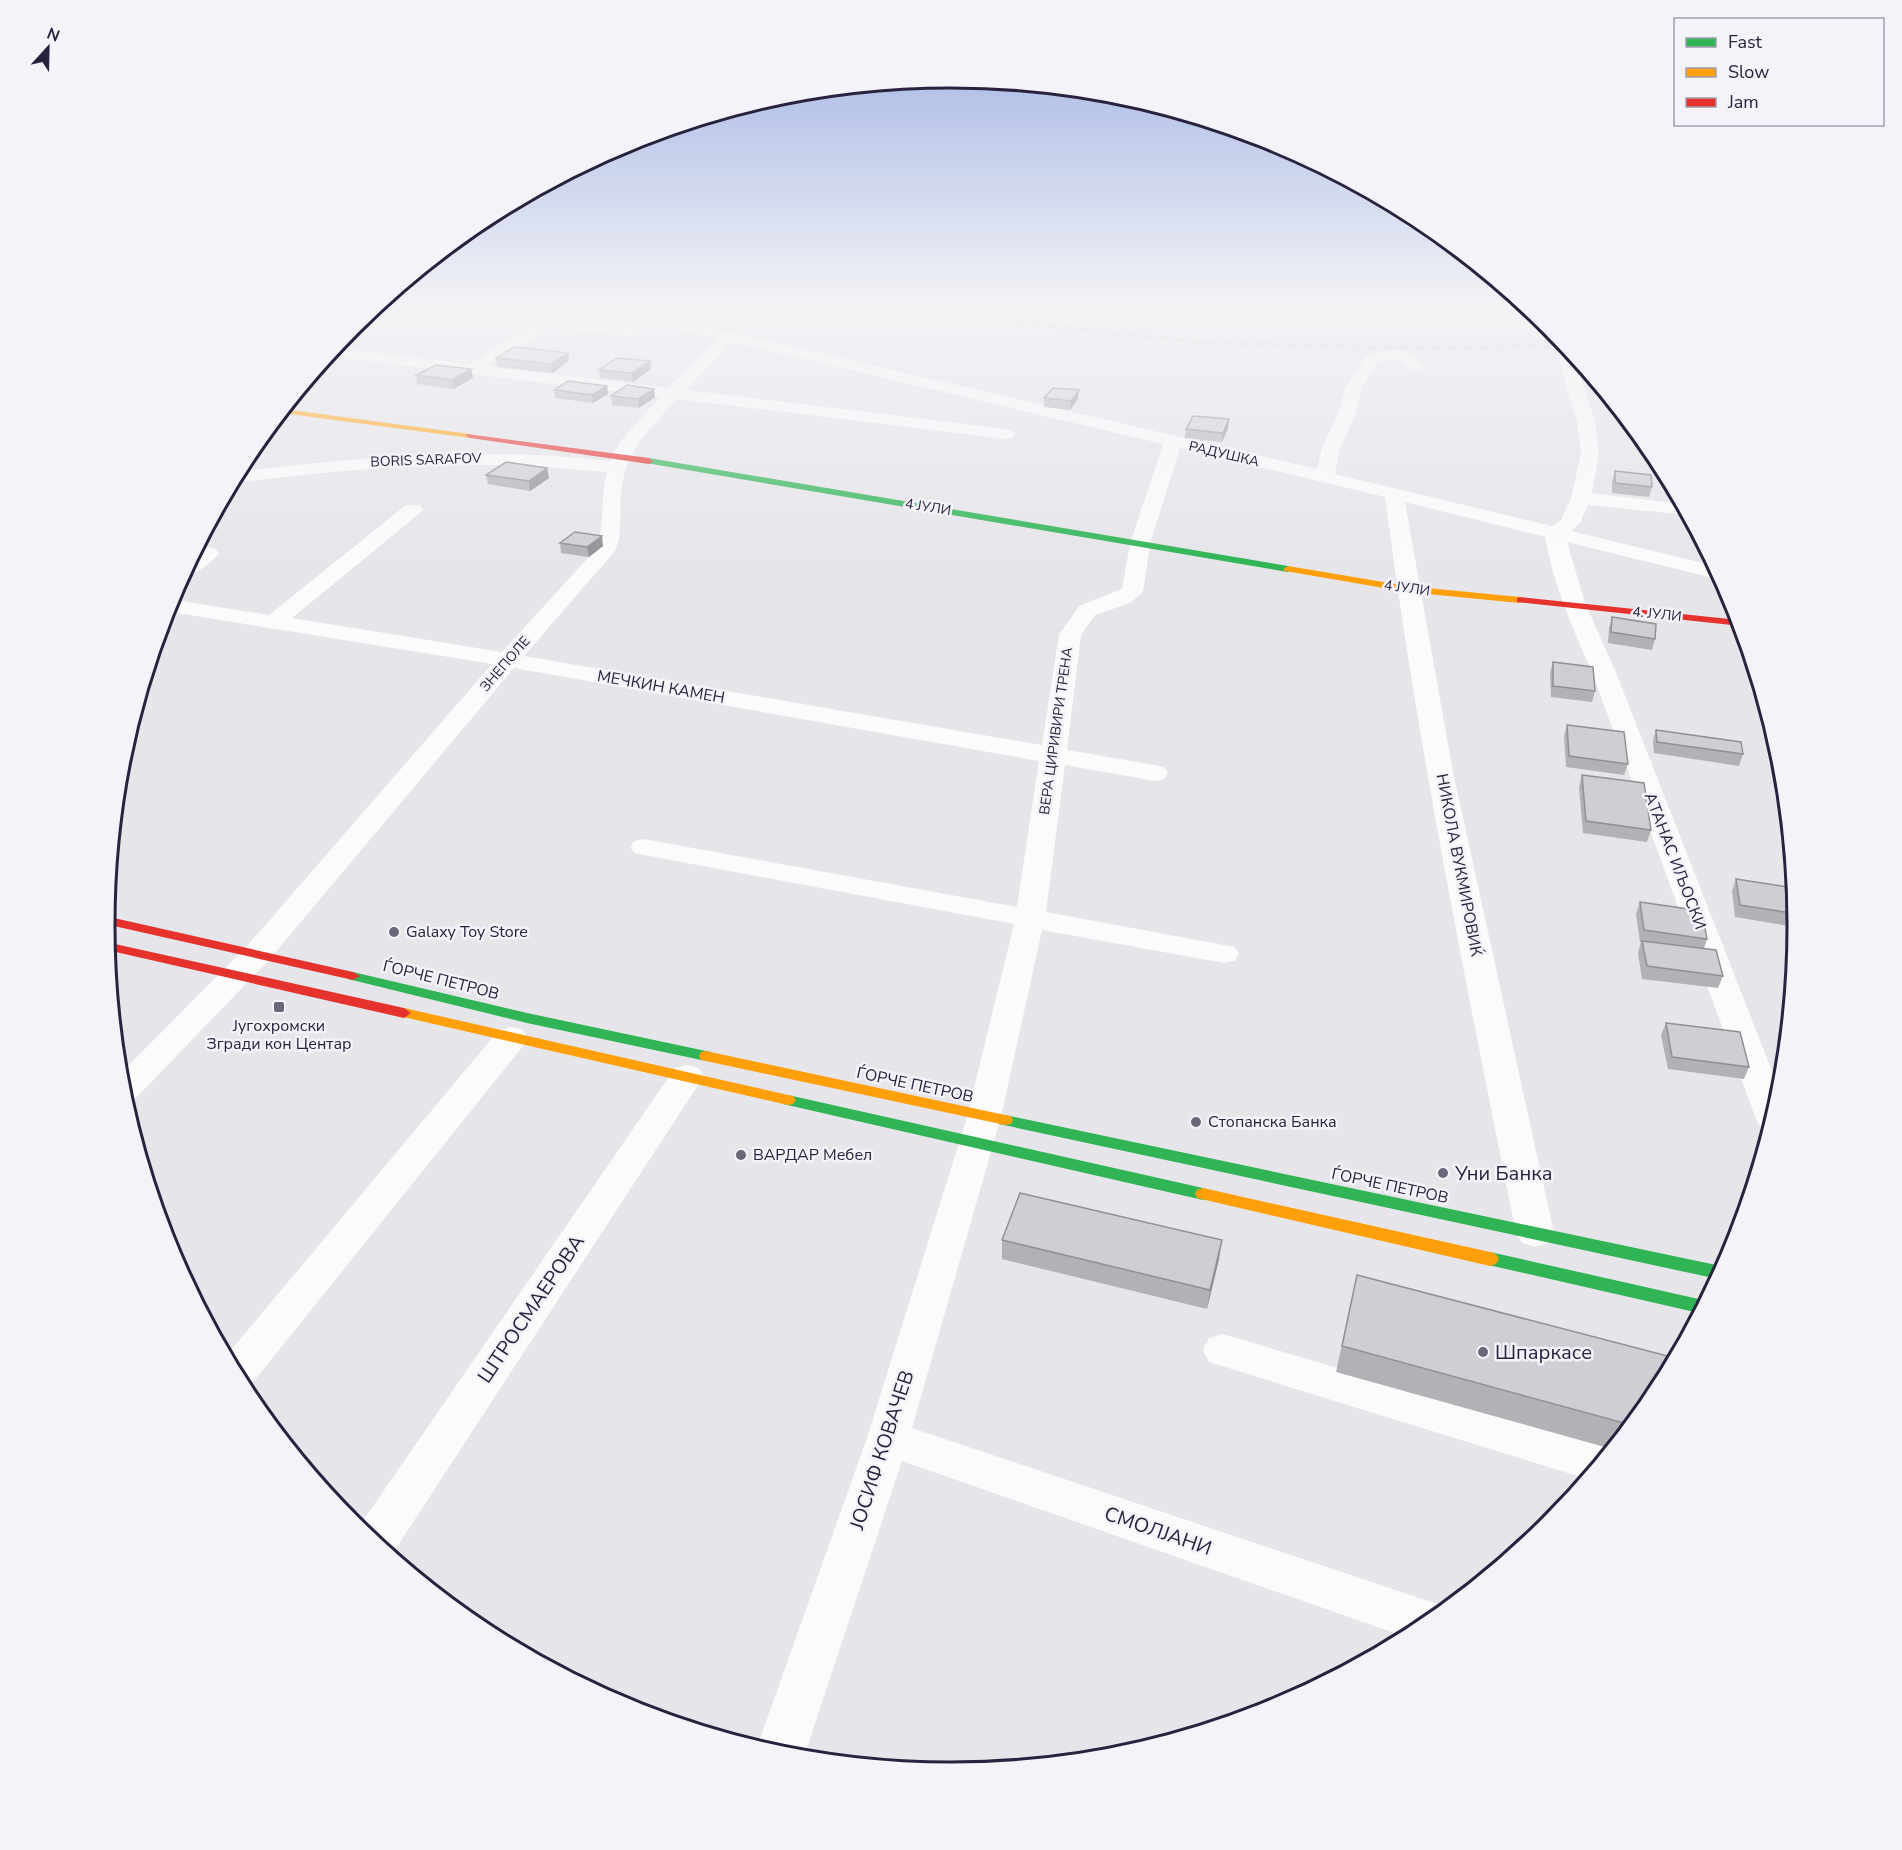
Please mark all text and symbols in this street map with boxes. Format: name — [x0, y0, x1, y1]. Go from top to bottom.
north arrow — [18, 18, 78, 78]
legend — [1674, 18, 1884, 126]
text: N — [44, 23, 63, 47]
text: Fast — [1728, 30, 1763, 54]
text: Slow — [1728, 60, 1769, 84]
text: Jam — [1727, 90, 1759, 114]
street label: РАДУШКА — [1187, 437, 1261, 471]
street label: BORIS SARAFOV — [370, 449, 482, 471]
street label: 4 ЈУЛИ — [904, 494, 952, 520]
street label: 4 ЈУЛИ — [1383, 575, 1431, 601]
street label: 4. ЈУЛИ — [1631, 602, 1683, 626]
street label: ЗНЕПОЛЕ — [476, 632, 534, 696]
street label: ВЕРА ЦИРИВИРИ ТРЕНА — [1035, 646, 1077, 816]
street label: МЕЧКИН КАМЕН — [596, 665, 726, 709]
street label: НИКОЛА ВУКМИРОВИЌ — [1430, 772, 1488, 959]
street label: AТАНАС ИЉОСКИ — [1639, 789, 1711, 933]
place label: Galaxy Toy Store — [406, 921, 528, 943]
marker: Galaxy Toy Store — [387, 925, 401, 939]
street label: ЃОРЧЕ ПЕТРОВ — [381, 955, 501, 1005]
marker: Југохромски Згради кон Центар — [272, 1000, 286, 1014]
place label: Југохромски Згради кон Центар — [206, 1015, 352, 1055]
street label: ЃОРЧЕ ПЕТРОВ — [854, 1062, 976, 1108]
place label: Стопанска Банка — [1208, 1111, 1337, 1133]
marker: Стопанска Банка — [1189, 1115, 1203, 1129]
place label: ВАРДАР Мебел — [753, 1144, 872, 1166]
marker: ВАРДАР Мебел — [734, 1148, 748, 1162]
place label: Уни Банка — [1454, 1160, 1552, 1187]
street label: ЃОРЧЕ ПЕТРОВ — [1329, 1163, 1451, 1209]
marker: Уни Банка — [1436, 1166, 1450, 1180]
street label: ШТРОСМАЕРОВА — [471, 1229, 591, 1388]
place label: Шпаркасе — [1495, 1339, 1592, 1366]
marker: Шпаркасе — [1476, 1345, 1490, 1359]
street label: ЈОСИФ КОВАЧЕВ — [843, 1367, 920, 1534]
street label: СМОЛЈАНИ — [1101, 1500, 1215, 1562]

